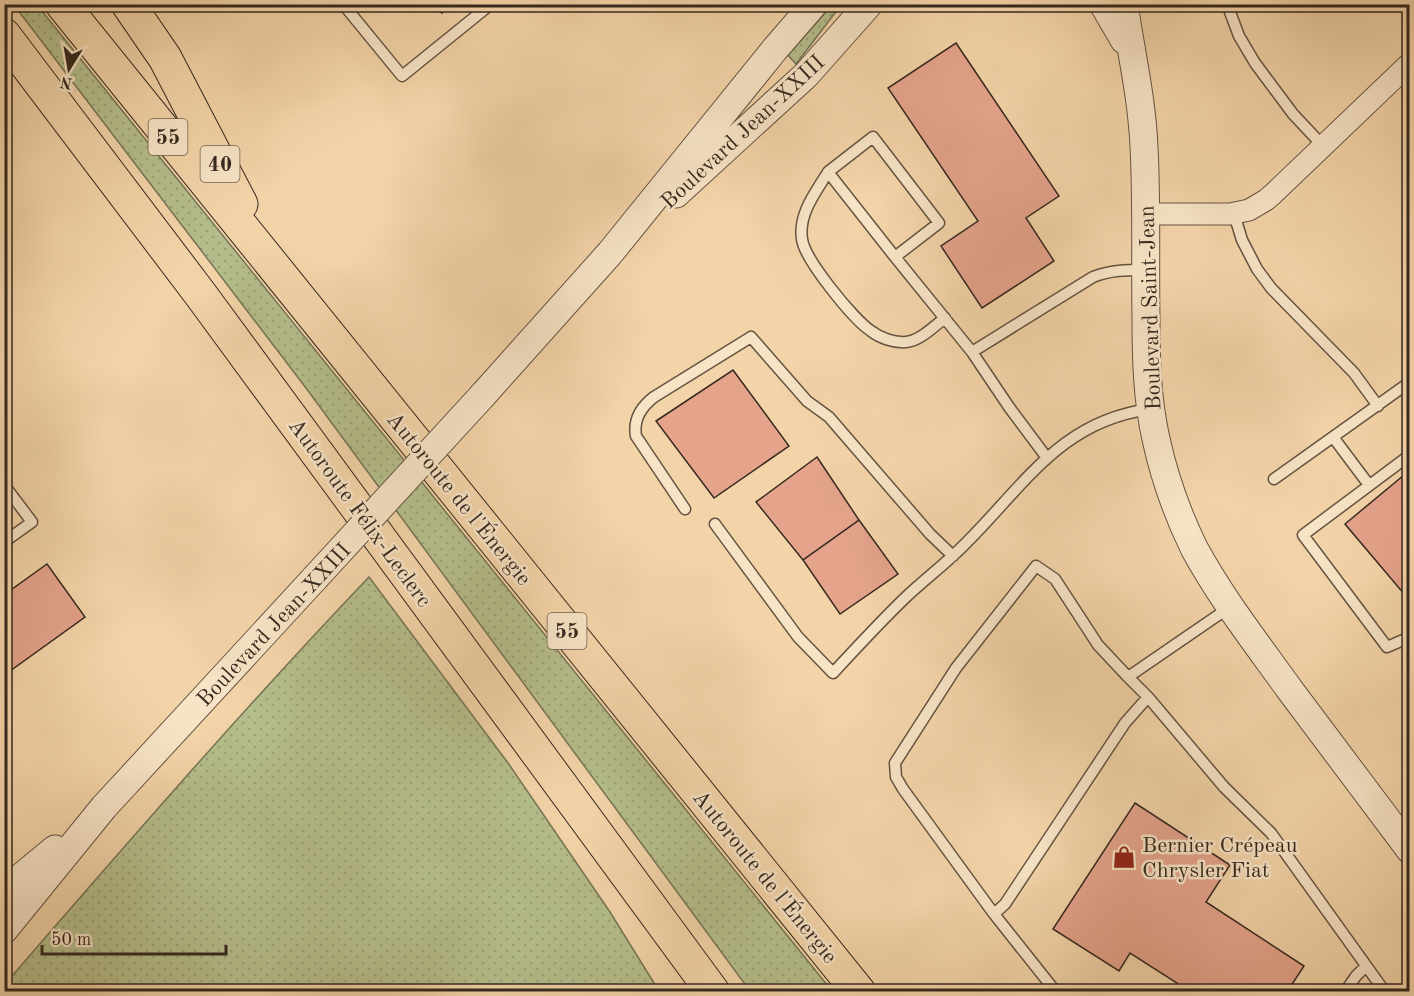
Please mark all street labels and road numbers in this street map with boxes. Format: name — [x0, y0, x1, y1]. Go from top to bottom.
street label: Boulevard Jean-XXIII — [658, 51, 829, 214]
road number: 55 — [148, 119, 188, 155]
road number: 40 — [200, 146, 240, 182]
street label: Boulevard Saint-Jean — [1136, 205, 1166, 411]
street label: Autoroute de l'Énergie — [382, 407, 537, 590]
street label: Autoroute Félix-Leclerc — [284, 415, 435, 611]
street label: Boulevard Jean-XXIII — [193, 540, 356, 711]
road number: 55 — [548, 613, 586, 649]
street label: Autoroute de l'Énergie — [688, 785, 843, 968]

